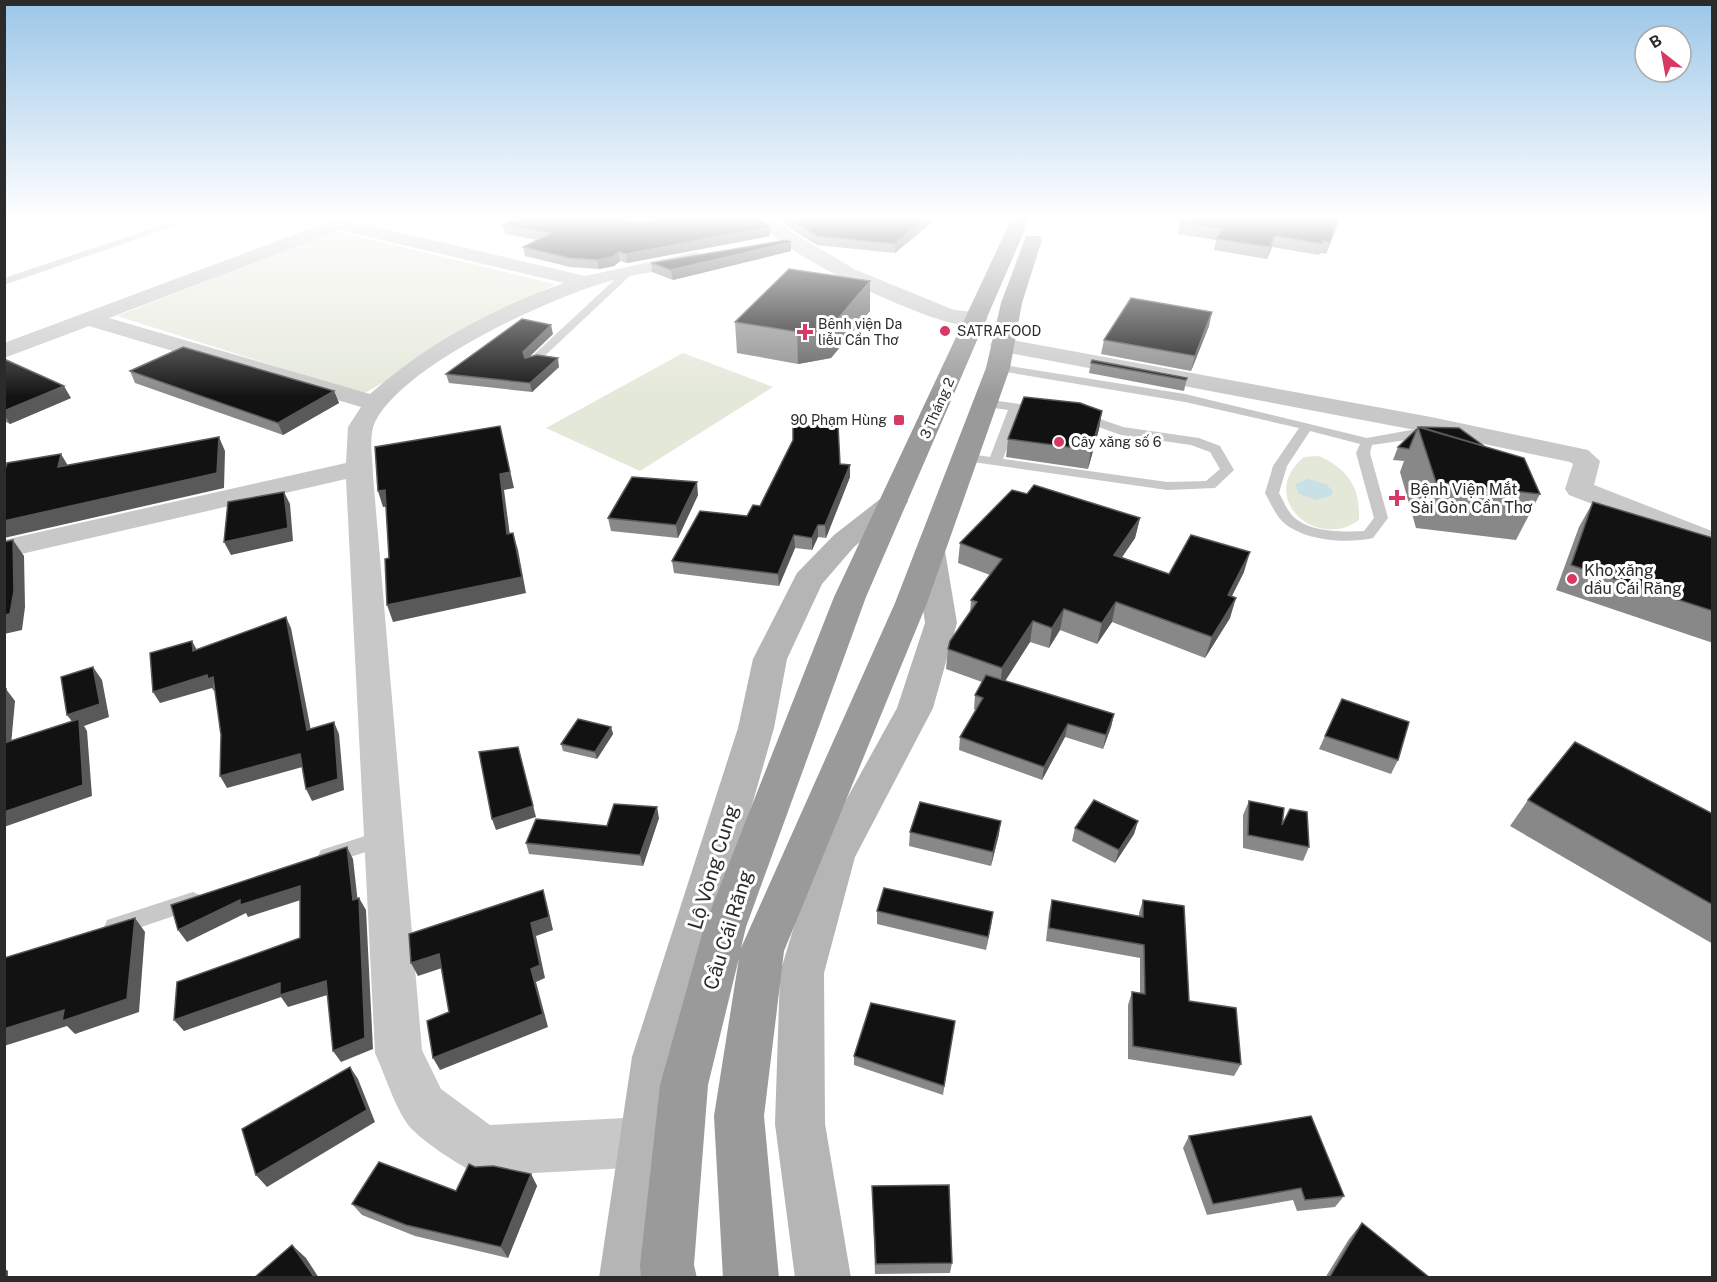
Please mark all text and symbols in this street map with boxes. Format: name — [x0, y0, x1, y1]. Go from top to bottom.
north arrow — [1633, 24, 1693, 84]
text: B — [1646, 31, 1665, 53]
place label: Bệnh viện Da liễu Cần Thơ — [818, 316, 902, 348]
marker: Bệnh viện Da liễu Cần Thơ — [796, 323, 814, 341]
place label: SATRAFOOD — [957, 323, 1041, 339]
marker: SATRAFOOD — [938, 324, 952, 338]
street label: 3 Tháng 2 — [917, 375, 957, 441]
place label: 90 Phạm Hùng — [790, 412, 887, 428]
marker: 90 Phạm Hùng — [892, 413, 906, 427]
place label: Cây xăng số 6 — [1071, 434, 1162, 450]
marker: Cây xăng số 6 — [1052, 435, 1066, 449]
place label: Bệnh Viện Mắt Sài Gòn Cần Thơ — [1410, 480, 1533, 517]
marker: Bệnh Viện Mắt Sài Gòn Cần Thơ — [1388, 489, 1406, 507]
place label: Kho xăng dầu Cái Răng — [1584, 561, 1682, 598]
marker: Kho xăng dầu Cái Răng — [1565, 572, 1579, 586]
street label: Lộ Vòng Cung — [683, 802, 743, 932]
street label: Cầu Cái Răng — [698, 867, 758, 993]

